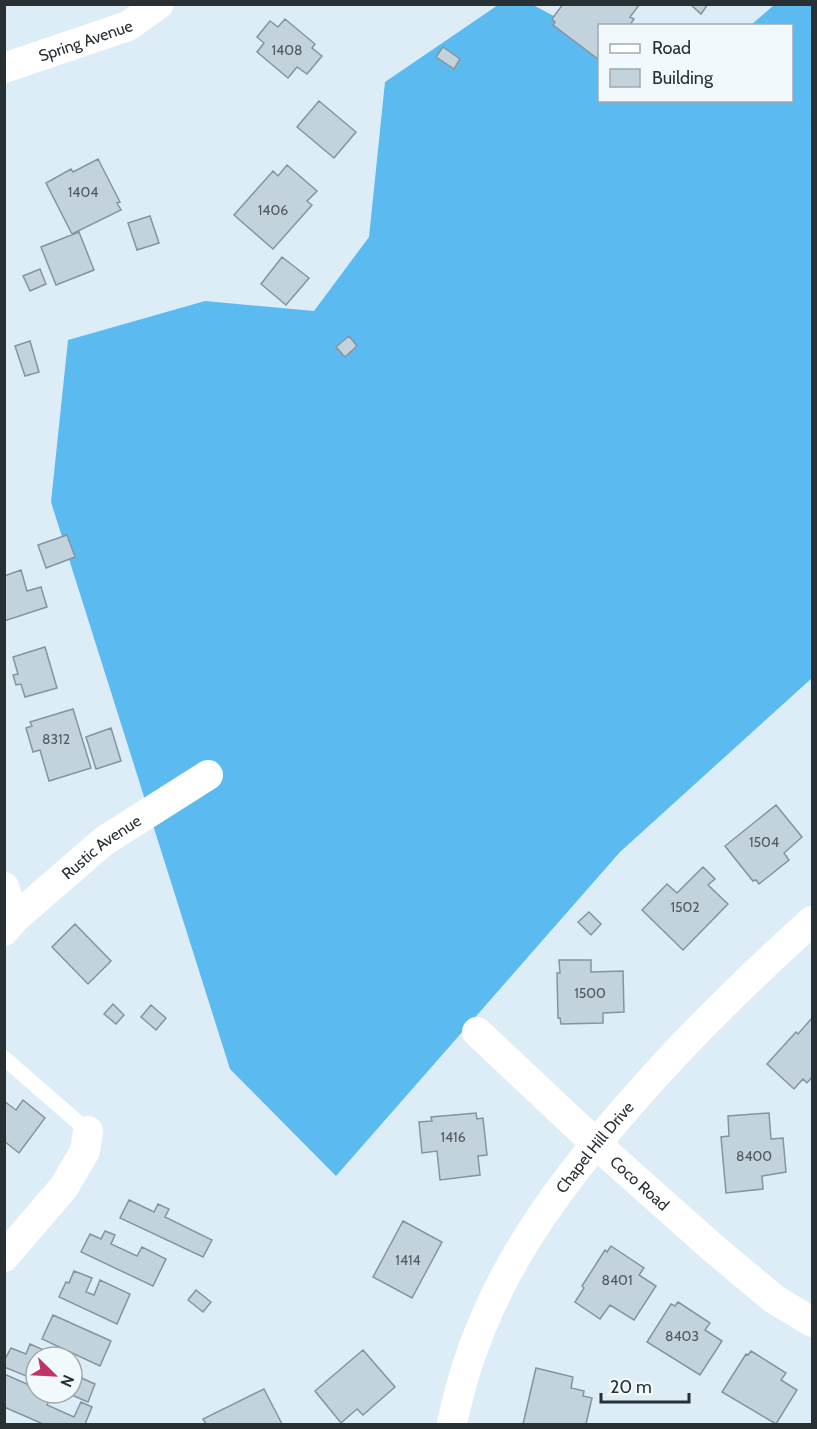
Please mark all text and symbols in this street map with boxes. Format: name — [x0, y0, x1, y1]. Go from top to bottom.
street label: Spring Avenue — [36, 16, 135, 65]
legend — [598, 24, 793, 102]
text: Road — [652, 37, 691, 59]
house number: 1408 — [272, 41, 302, 59]
text: Building — [652, 67, 714, 89]
house number: 1404 — [68, 183, 98, 201]
house number: 1406 — [258, 201, 288, 219]
house number: 8312 — [42, 730, 70, 748]
street label: Rustic Avenue — [58, 811, 144, 883]
house number: 1504 — [749, 833, 779, 851]
house number: 1502 — [670, 898, 700, 916]
house number: 1500 — [574, 984, 606, 1002]
street label: Chapel Hill Drive — [552, 1097, 637, 1197]
house number: 1416 — [440, 1128, 466, 1146]
house number: 8400 — [736, 1147, 772, 1165]
street label: Coco Road — [606, 1152, 673, 1214]
house number: 1414 — [395, 1251, 421, 1269]
house number: 8401 — [602, 1271, 632, 1289]
house number: 8403 — [665, 1327, 699, 1345]
north arrow — [24, 1345, 84, 1405]
scale bar — [601, 1366, 690, 1404]
text: N — [56, 1372, 78, 1390]
text: 20 m — [610, 1376, 652, 1398]

